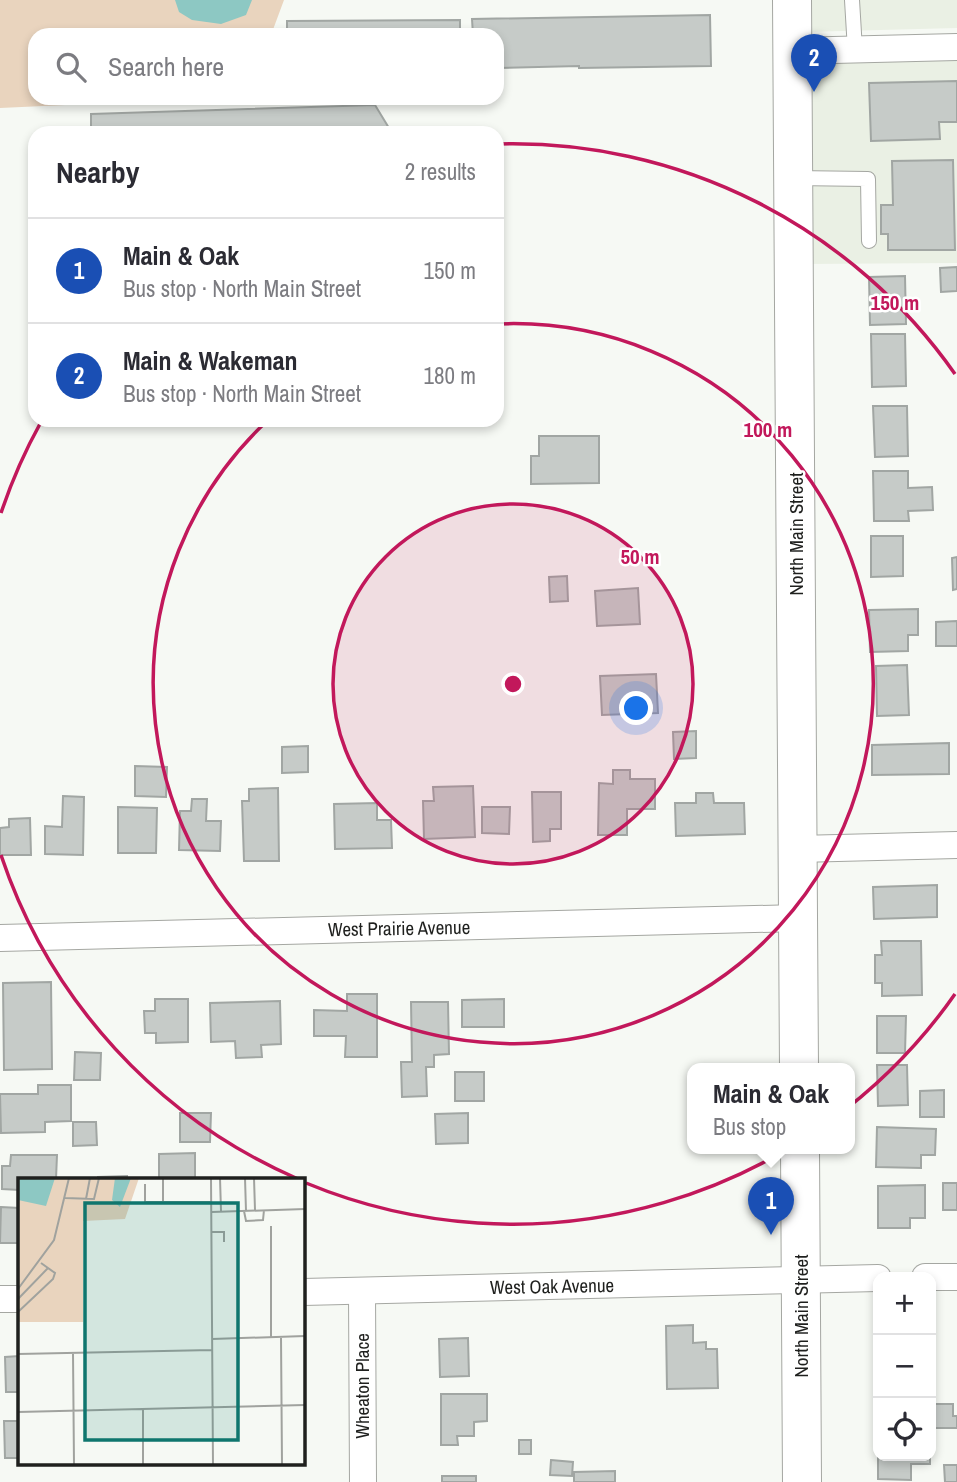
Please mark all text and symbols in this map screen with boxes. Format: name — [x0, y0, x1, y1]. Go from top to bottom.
search box — [28, 28, 504, 105]
pin: 2 — [791, 34, 837, 92]
icon: search — [52, 48, 90, 86]
text: Search here — [108, 49, 224, 84]
text: Nearby — [56, 152, 139, 192]
text: 2 results — [405, 156, 476, 187]
text: Main & Oak — [123, 238, 239, 273]
text: 1 — [74, 255, 84, 286]
text: 150 m — [424, 255, 476, 286]
text: Bus stop · North Main Street — [123, 273, 361, 304]
text: 150 m — [871, 288, 919, 317]
text: Main & Wakeman — [123, 343, 298, 378]
text: 2 — [74, 360, 84, 391]
text: 180 m — [424, 360, 476, 391]
text: Bus stop · North Main Street — [123, 378, 361, 409]
text: 100 m — [744, 415, 792, 444]
street label: North Main Street — [783, 472, 809, 595]
text: 50 m — [620, 542, 660, 571]
centre of rings — [501, 672, 525, 696]
your location — [619, 691, 653, 725]
street label: West Prairie Avenue — [328, 914, 470, 942]
popup — [687, 1063, 855, 1154]
text: Main & Oak — [713, 1076, 829, 1111]
text: Bus stop — [713, 1111, 786, 1142]
pin: 1 — [748, 1177, 794, 1235]
inset map — [18, 1178, 304, 1464]
street label: North Main Street — [788, 1254, 814, 1377]
street label: West Oak Avenue — [490, 1272, 614, 1300]
map controls — [873, 1272, 936, 1461]
button: + — [873, 1272, 936, 1335]
street label: Wheaton Place — [349, 1333, 375, 1439]
button: − — [873, 1335, 936, 1398]
button: locate — [873, 1398, 936, 1461]

